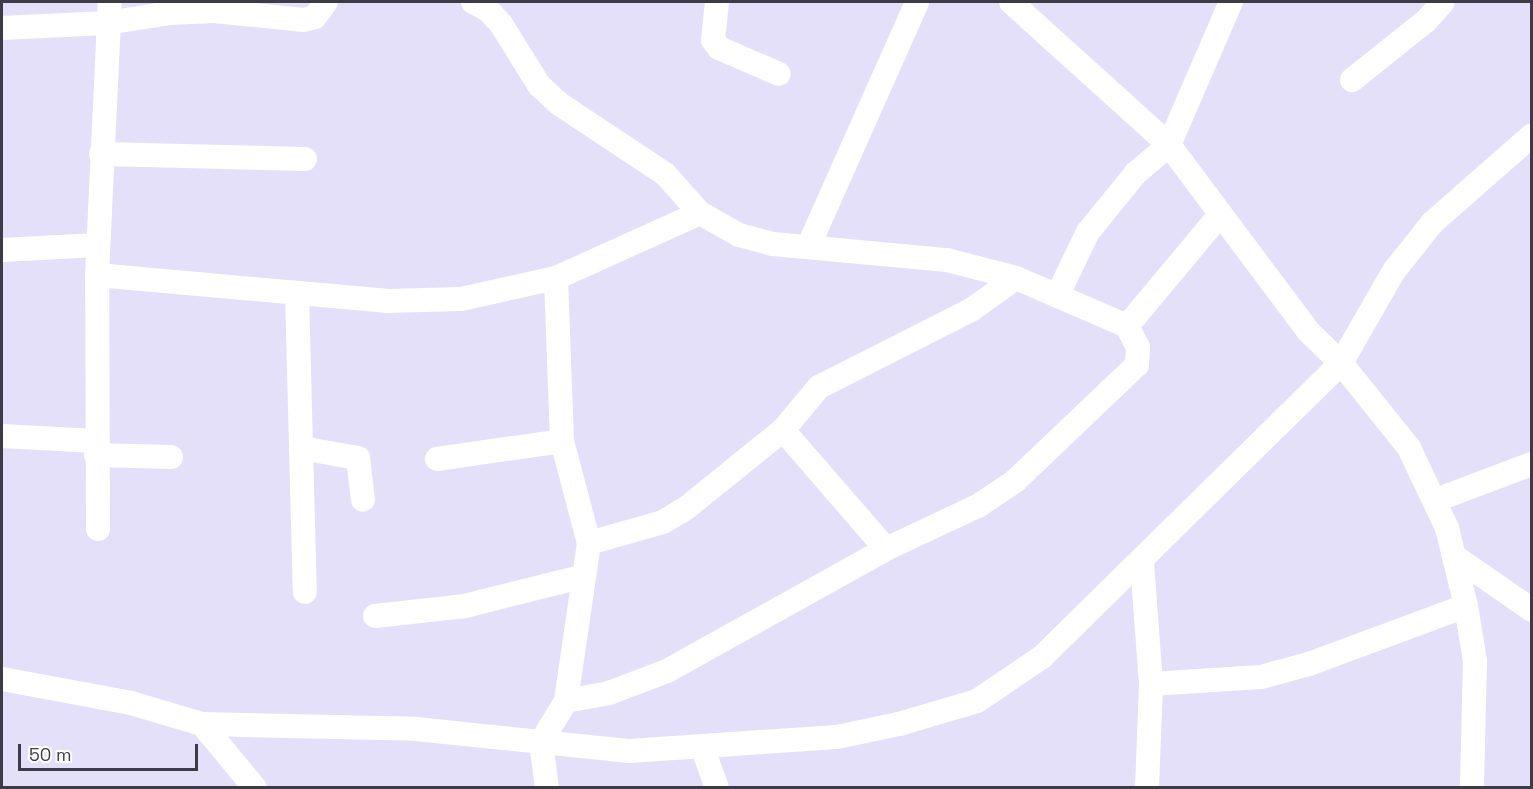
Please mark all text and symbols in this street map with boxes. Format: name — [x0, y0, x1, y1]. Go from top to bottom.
scale bar — [21, 732, 201, 770]
text: 50 m — [29, 743, 71, 766]

